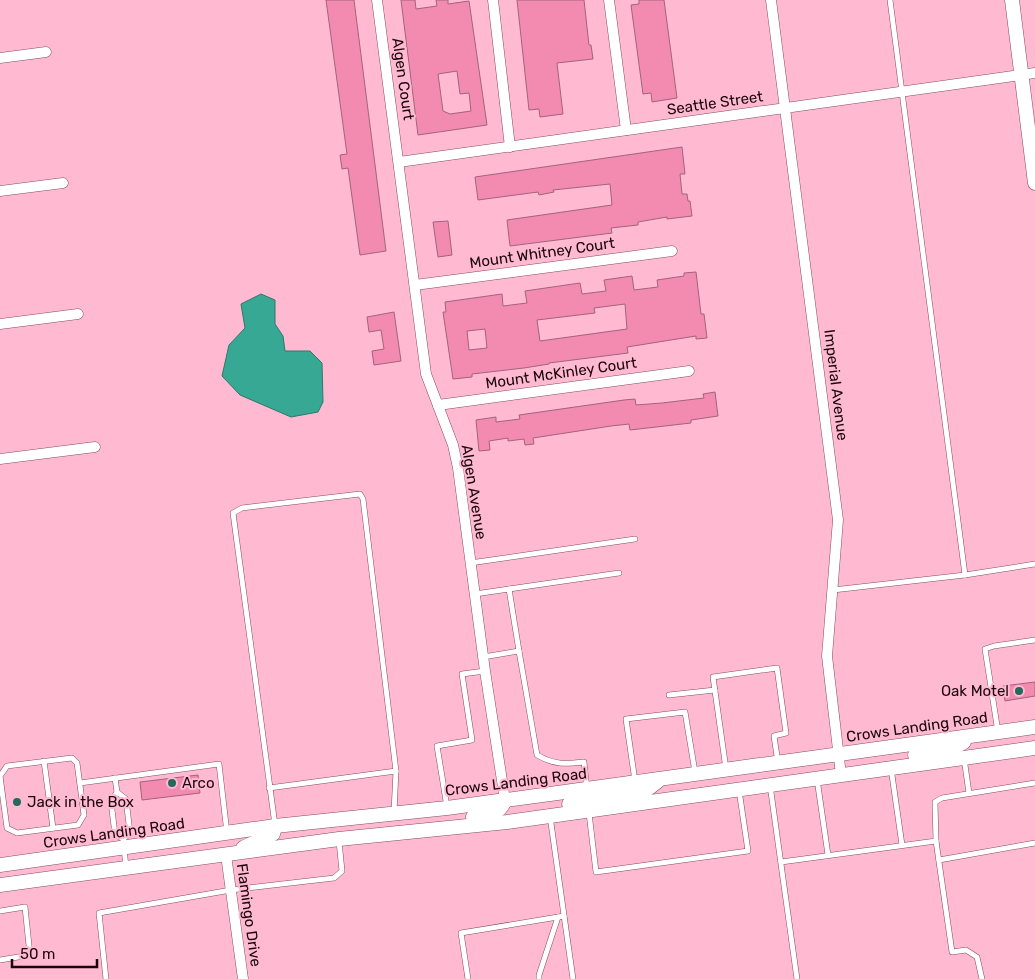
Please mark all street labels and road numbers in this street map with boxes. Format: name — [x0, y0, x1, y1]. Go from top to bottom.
street label: Algen Court — [388, 37, 418, 121]
street label: Seattle Street — [666, 87, 764, 119]
street label: Mount Whitney Court — [468, 234, 616, 272]
street label: Imperial Avenue — [820, 328, 852, 442]
street label: Mount McKinley Court — [484, 353, 638, 393]
street label: Algen Avenue — [458, 443, 490, 541]
street label: Crows Landing Road — [845, 708, 989, 746]
street label: Crows Landing Road — [444, 764, 588, 800]
street label: Crows Landing Road — [42, 814, 186, 852]
street label: Flamingo Drive — [233, 862, 265, 968]

